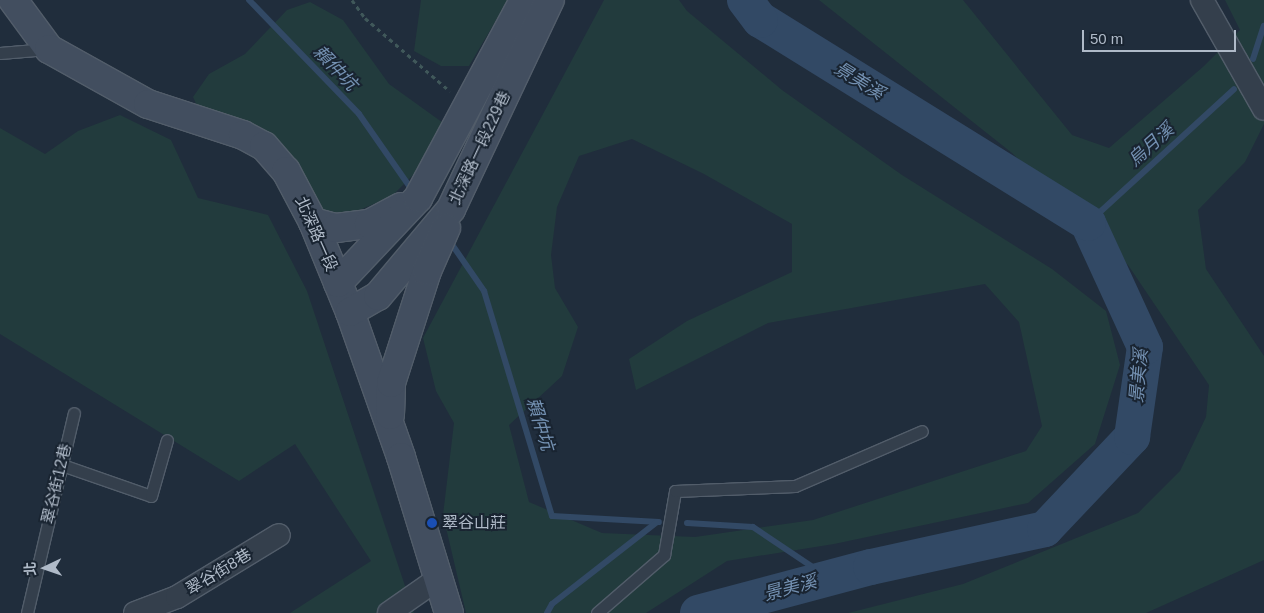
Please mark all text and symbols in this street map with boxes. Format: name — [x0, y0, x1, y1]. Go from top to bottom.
scale bar — [1084, 20, 1238, 52]
text: 50 m — [1090, 30, 1123, 47]
water label: 賴仲坑 — [308, 41, 362, 95]
water label: 景美溪 — [830, 58, 888, 104]
street label: 北深路一段229巷 — [445, 88, 515, 208]
water label: 烏月溪 — [1124, 119, 1178, 171]
street label: 北深路一段 — [291, 194, 341, 274]
water label: 景美溪 — [1126, 348, 1152, 404]
water label: 賴仲坑 — [522, 395, 558, 453]
street label: 翠谷街12巷 — [38, 442, 76, 526]
place label: 翠谷山莊 — [442, 513, 506, 533]
marker: 翠谷山莊 — [426, 517, 438, 529]
north arrow — [20, 543, 70, 593]
street label: 翠谷街8巷 — [183, 545, 255, 599]
text: 北 — [22, 561, 38, 576]
water label: 景美溪 — [761, 571, 819, 605]

